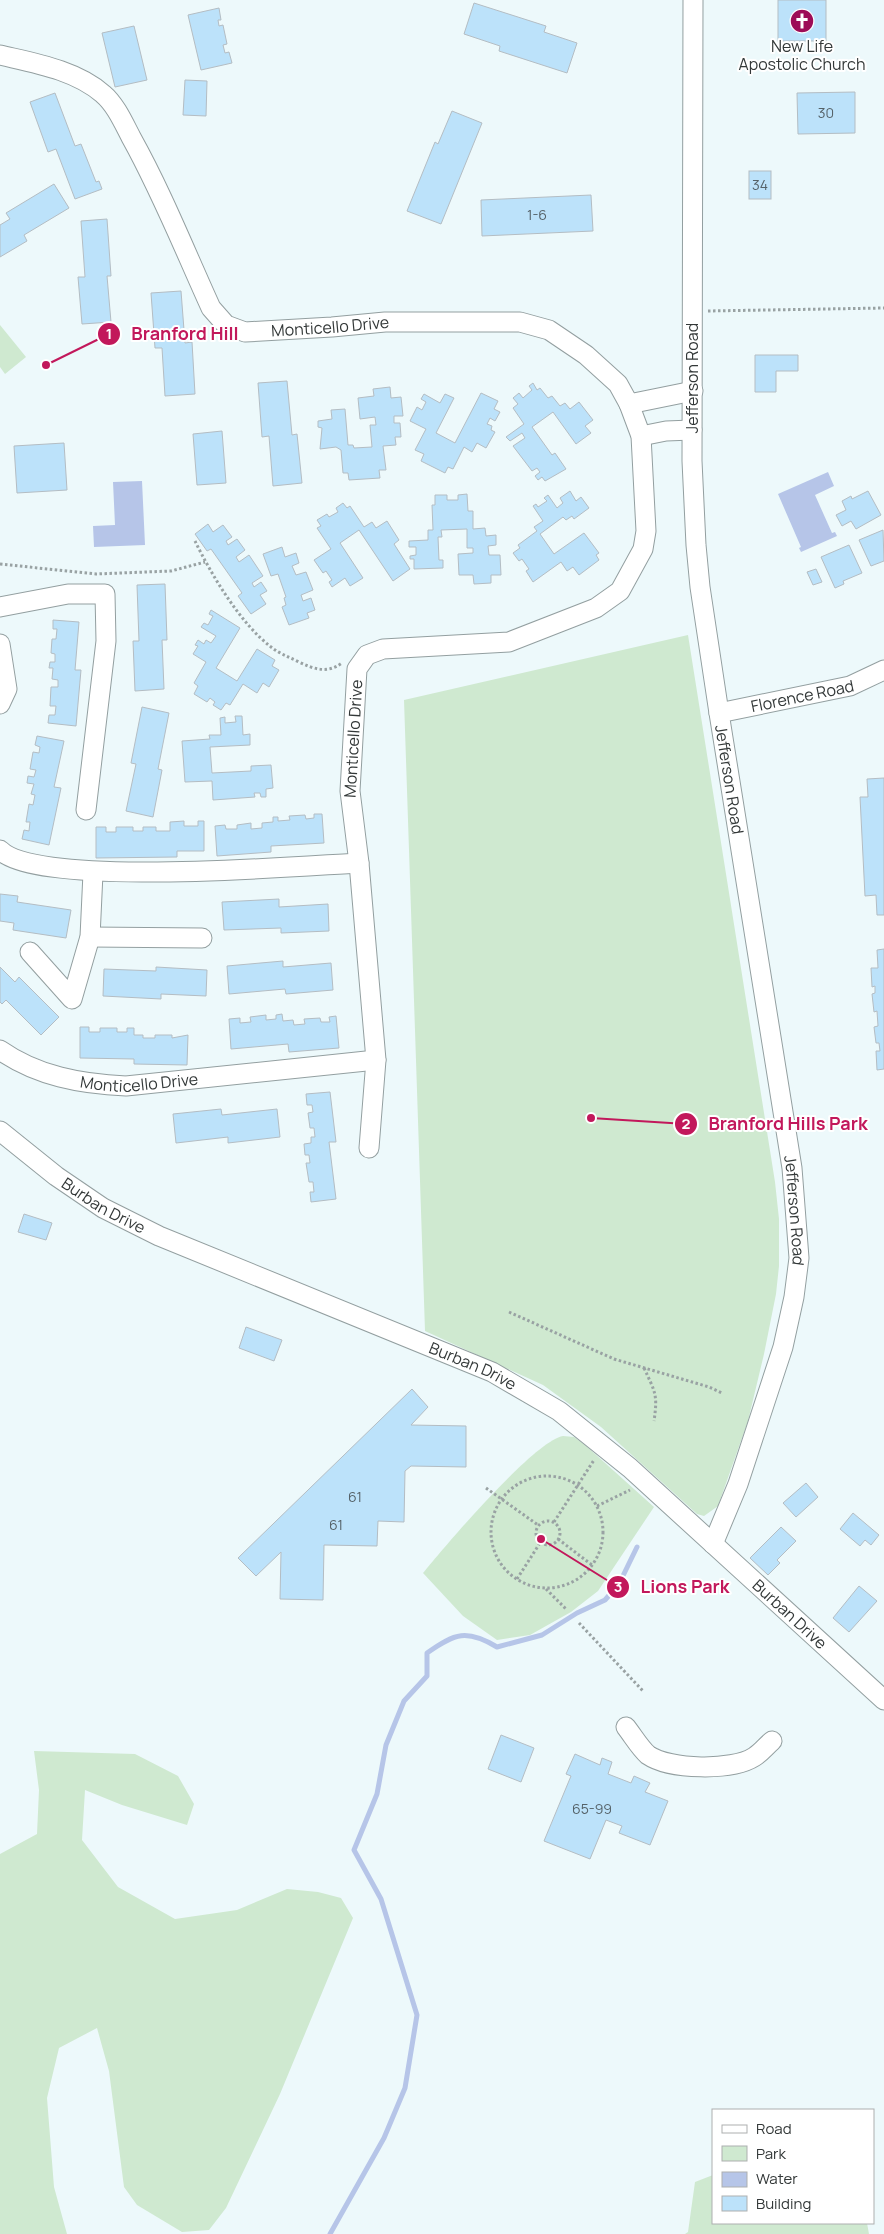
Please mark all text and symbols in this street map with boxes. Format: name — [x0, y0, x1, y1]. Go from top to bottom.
church icon: New Life Apostolic Church — [789, 8, 815, 34]
place label: New Life Apostolic Church — [739, 35, 865, 75]
house number: 30 — [818, 103, 834, 122]
house number: 34 — [752, 175, 768, 194]
house number: 1-6 — [527, 205, 547, 224]
street label: Monticello Drive — [271, 311, 390, 341]
callout: Branford Hill — [96, 317, 249, 350]
text: Branford Hill — [131, 321, 239, 345]
text: 1 — [106, 323, 112, 344]
street label: Jefferson Road — [681, 323, 703, 433]
street label: Florence Road — [749, 675, 856, 717]
street label: Monticello Drive — [339, 679, 367, 798]
street label: Jefferson Road — [710, 723, 749, 836]
street label: Monticello Drive — [79, 1068, 199, 1097]
callout: Branford Hills Park — [673, 1107, 877, 1140]
text: Branford Hills Park — [708, 1111, 869, 1135]
text: 2 — [682, 1113, 691, 1134]
street label: Jefferson Road — [779, 1154, 810, 1267]
street label: Burban Drive — [58, 1172, 149, 1238]
street label: Burban Drive — [426, 1337, 521, 1395]
house number: 61 — [348, 1487, 362, 1506]
house number: 61 — [329, 1515, 343, 1534]
callout: Lions Park — [606, 1571, 740, 1604]
text: Lions Park — [641, 1574, 731, 1598]
street label: Burban Drive — [748, 1574, 832, 1654]
text: 3 — [614, 1576, 622, 1597]
house number: 65-99 — [572, 1799, 612, 1818]
legend — [712, 2109, 874, 2224]
text: Road — [756, 2118, 792, 2139]
text: Park — [756, 2143, 786, 2164]
text: Water — [756, 2168, 798, 2189]
text: Building — [756, 2193, 811, 2214]

